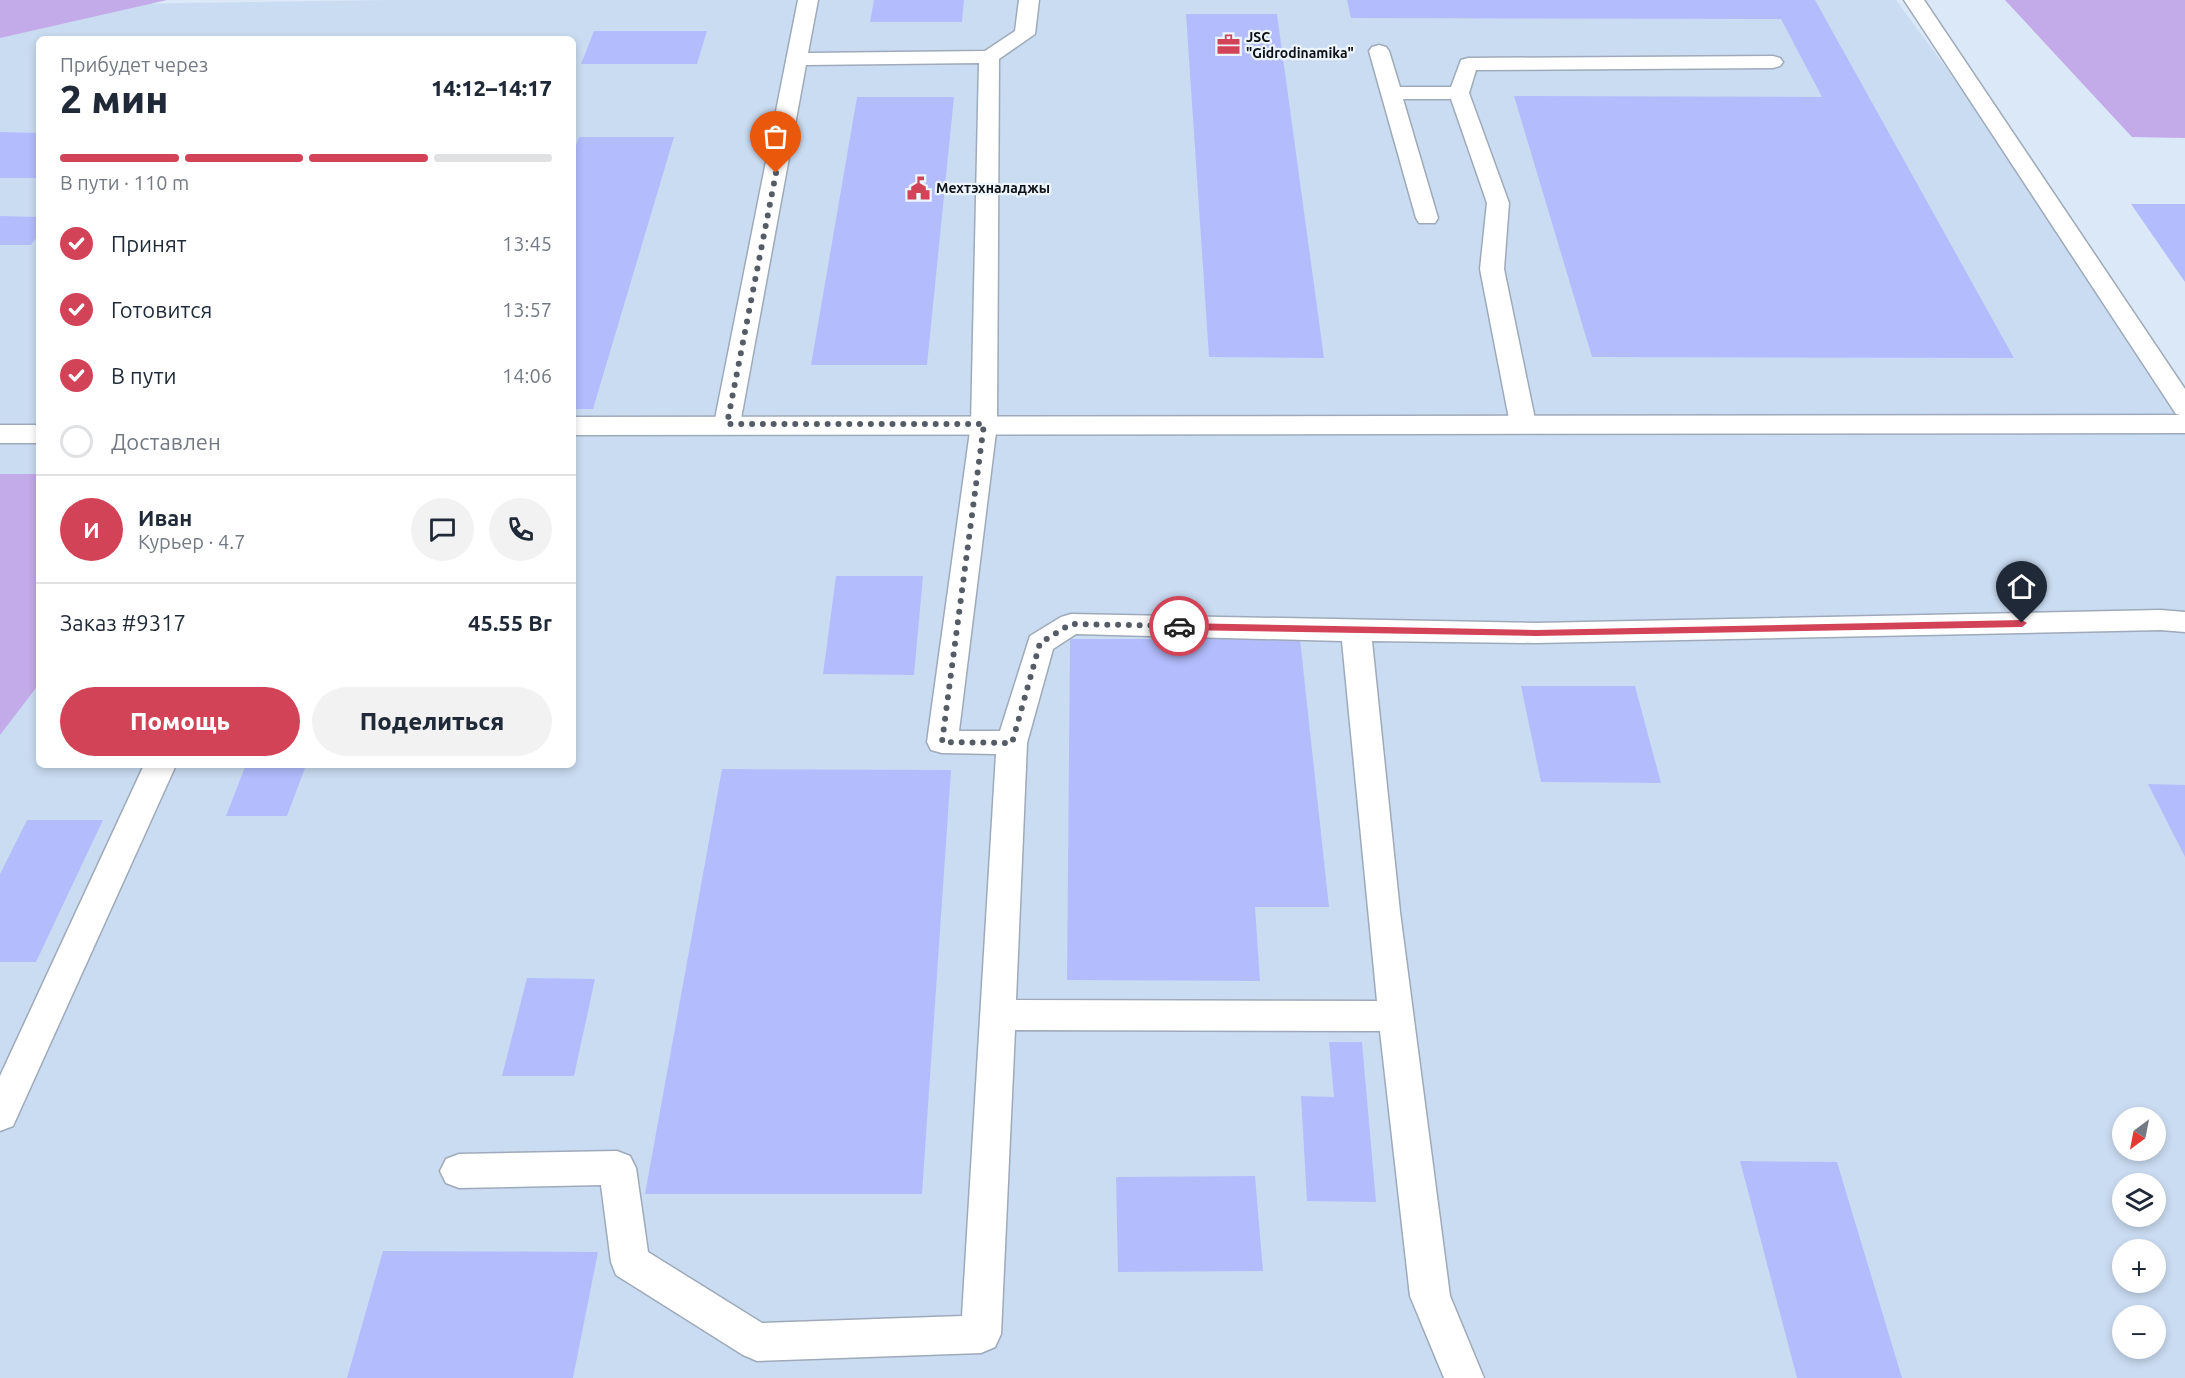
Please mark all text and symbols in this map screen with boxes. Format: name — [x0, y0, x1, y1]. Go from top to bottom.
place label: JSC "Gidrodinamika" — [1246, 29, 1354, 61]
office icon: JSC "Gidrodinamika" — [1215, 32, 1241, 58]
text: Прибудет через — [60, 53, 208, 76]
text: 14:12–14:17 — [431, 75, 552, 100]
text: 2 мин — [60, 77, 168, 120]
pin — [750, 111, 801, 173]
icon: bag — [759, 120, 792, 153]
text: В пути · 110 m — [60, 171, 189, 194]
public building icon: Мехтэхналаджы — [905, 175, 931, 201]
place label: Мехтэхналаджы — [936, 180, 1050, 196]
icon: check — [60, 227, 93, 260]
text: Принят — [111, 231, 187, 256]
text: 13:45 — [502, 232, 552, 255]
icon: check — [60, 293, 93, 326]
text: Готовится — [111, 297, 212, 322]
text: 13:57 — [502, 298, 552, 321]
icon: check — [60, 359, 93, 392]
text: В пути — [111, 363, 177, 388]
text: 14:06 — [502, 364, 552, 387]
text: Доставлен — [111, 429, 221, 454]
button: chat — [411, 498, 474, 561]
button: phone — [489, 498, 552, 561]
text: Иван — [138, 505, 192, 530]
text: И — [83, 517, 100, 542]
text: Курьер · 4.7 — [138, 530, 245, 553]
pin — [1996, 561, 2047, 623]
icon: home — [2005, 570, 2038, 603]
courier — [1149, 596, 1209, 656]
text: Заказ #9317 — [60, 610, 186, 635]
text: 45.55 Br — [468, 610, 552, 635]
icon: car — [1163, 610, 1196, 643]
button: Помощь — [60, 687, 300, 756]
button: Поделиться — [312, 687, 552, 756]
north arrow — [2112, 1107, 2166, 1161]
map controls — [2112, 1107, 2166, 1359]
button: layers — [2112, 1173, 2166, 1227]
button: + — [2112, 1239, 2166, 1293]
button: − — [2112, 1305, 2166, 1359]

